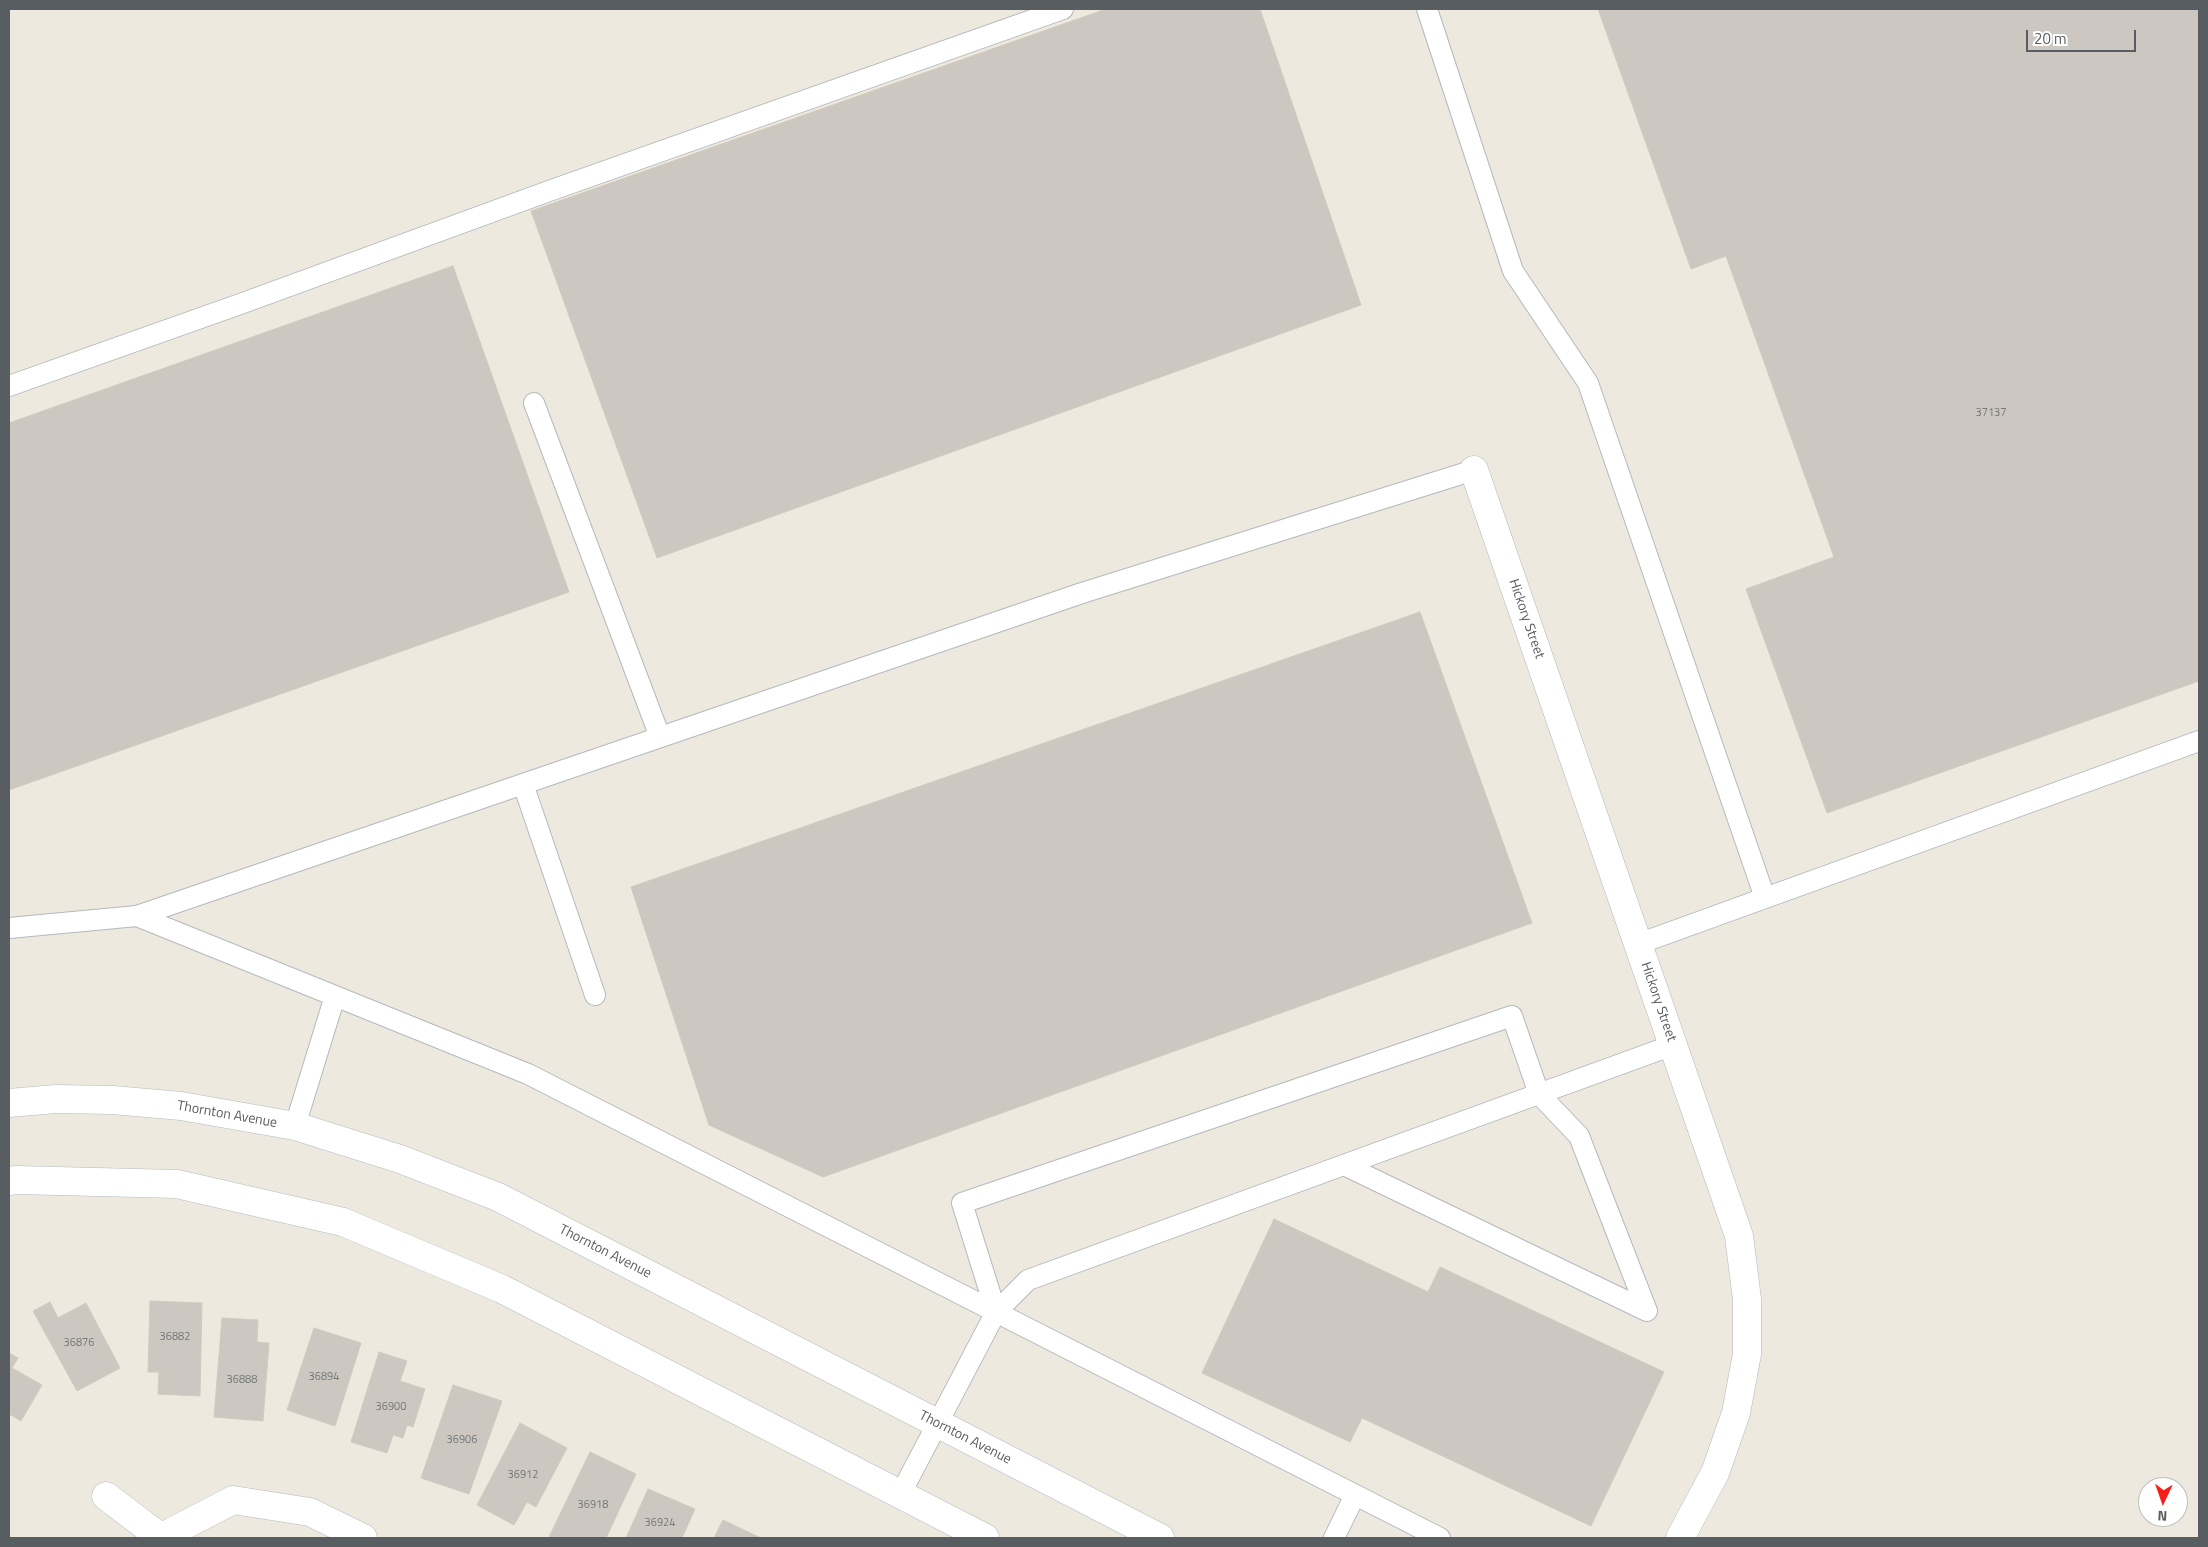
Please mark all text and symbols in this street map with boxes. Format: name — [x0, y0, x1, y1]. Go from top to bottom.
scale bar — [2028, 20, 2138, 52]
text: 20 m — [2034, 27, 2067, 50]
house number: 37137 — [1976, 406, 2006, 420]
street label: Hickory Street — [1504, 577, 1548, 661]
street label: Hickory Street — [1636, 960, 1680, 1044]
street label: Thornton Avenue — [176, 1098, 278, 1132]
street label: Thornton Avenue — [556, 1222, 654, 1282]
house number: 36882 — [160, 1330, 190, 1344]
house number: 36876 — [64, 1336, 94, 1350]
house number: 36894 — [309, 1370, 339, 1384]
house number: 36888 — [227, 1373, 257, 1387]
house number: 36900 — [376, 1400, 406, 1414]
street label: Thornton Avenue — [916, 1408, 1014, 1468]
house number: 36906 — [447, 1433, 477, 1447]
house number: 36912 — [508, 1468, 538, 1482]
north arrow — [2138, 1477, 2188, 1527]
house number: 36918 — [578, 1498, 608, 1512]
text: N — [2157, 1506, 2168, 1527]
house number: 36924 — [645, 1516, 675, 1530]

